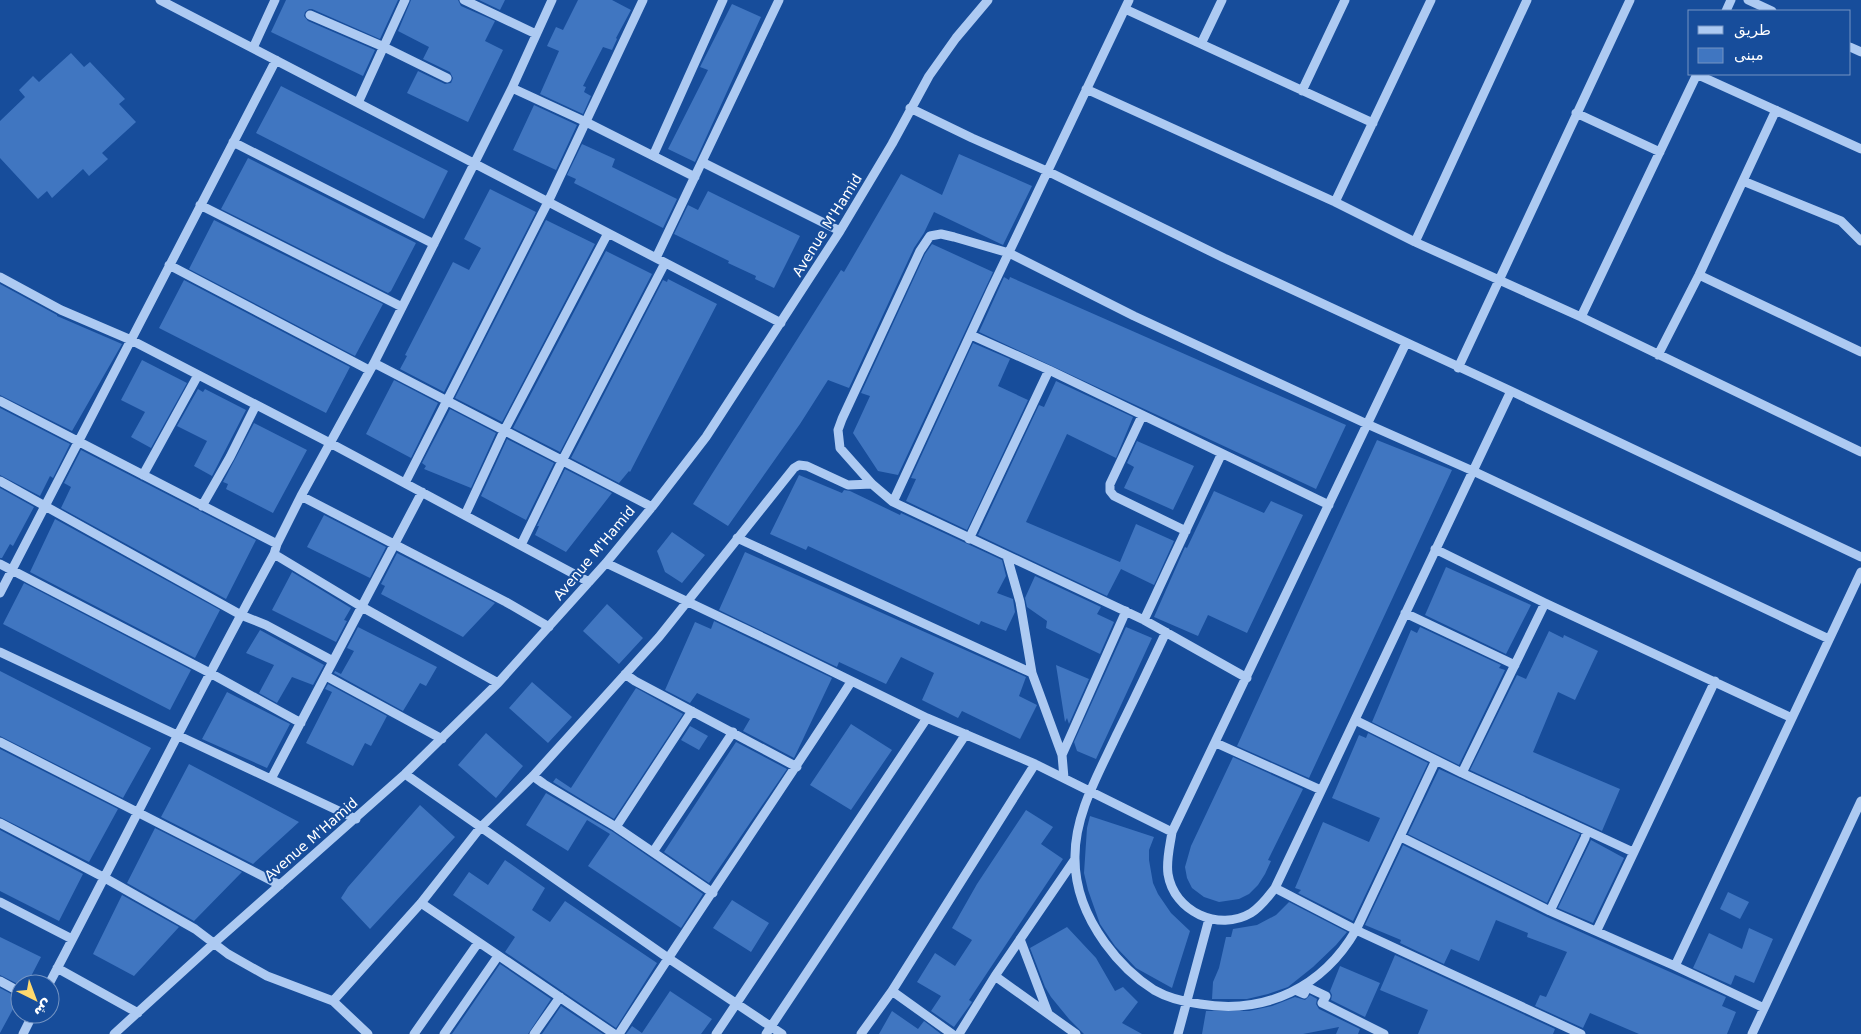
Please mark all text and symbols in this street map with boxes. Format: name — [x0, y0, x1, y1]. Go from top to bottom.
legend — [1688, 10, 1851, 75]
text: طريق — [1734, 21, 1771, 39]
text: مبنى — [1734, 46, 1764, 64]
street label: Avenue M'Hamid — [789, 171, 865, 279]
street label: Avenue M'Hamid — [550, 503, 638, 603]
street label: Avenue M'Hamid — [261, 794, 361, 884]
north arrow — [10, 974, 60, 1024]
text: ش — [31, 996, 56, 1021]

